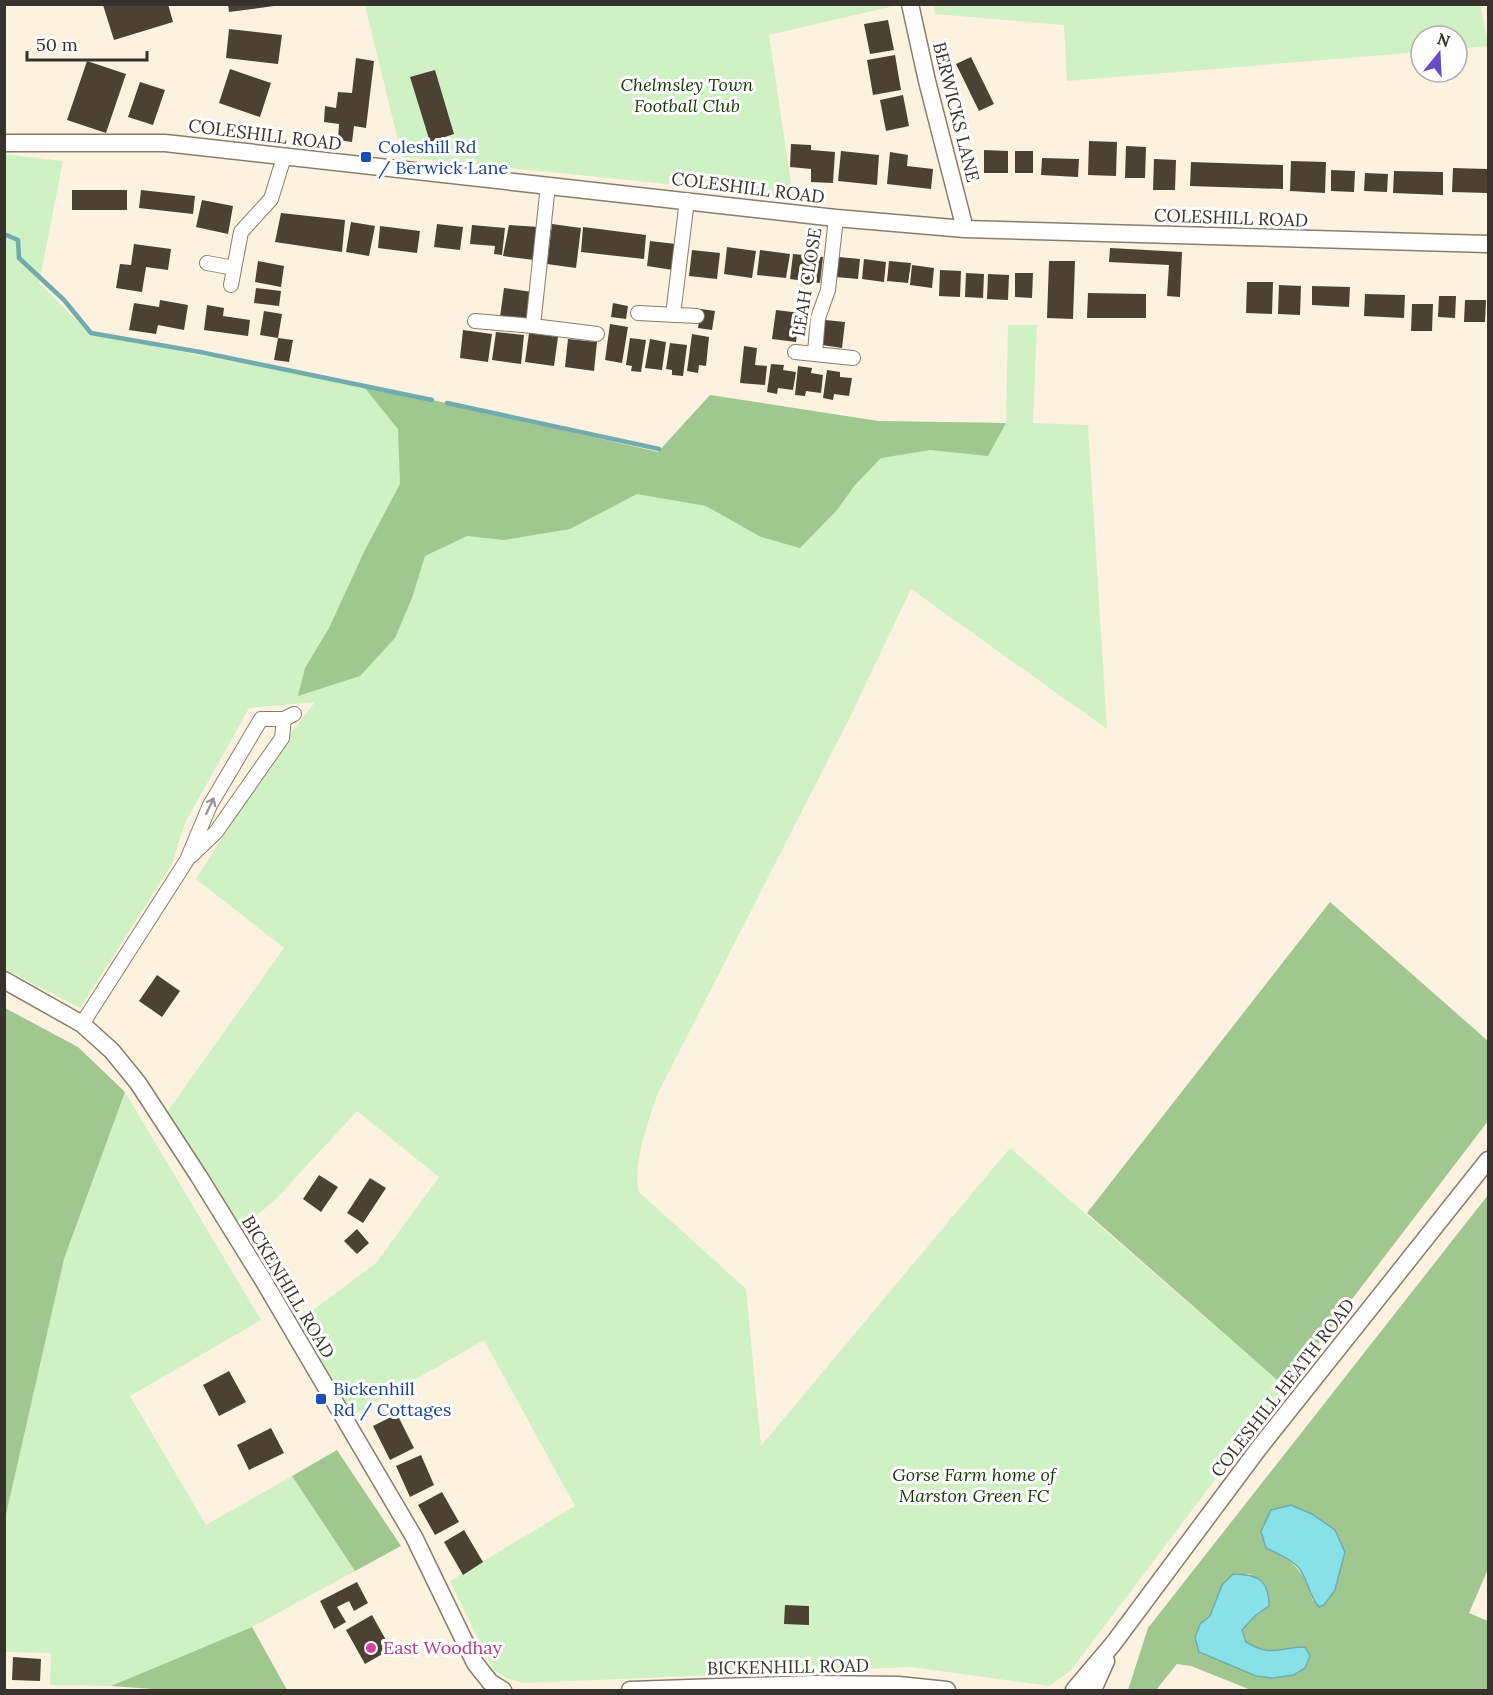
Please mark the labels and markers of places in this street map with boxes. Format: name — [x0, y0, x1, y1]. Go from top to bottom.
place label: Coleshill Rd / Berwick Lane — [378, 135, 508, 179]
marker: Coleshill Rd / Berwick Lane — [359, 150, 373, 164]
place label: Bickenhill Rd / Cottages — [333, 1377, 451, 1421]
marker: Bickenhill Rd / Cottages — [314, 1392, 328, 1406]
place label: East Woodhay — [383, 1636, 502, 1659]
marker: East Woodhay — [364, 1641, 378, 1655]

